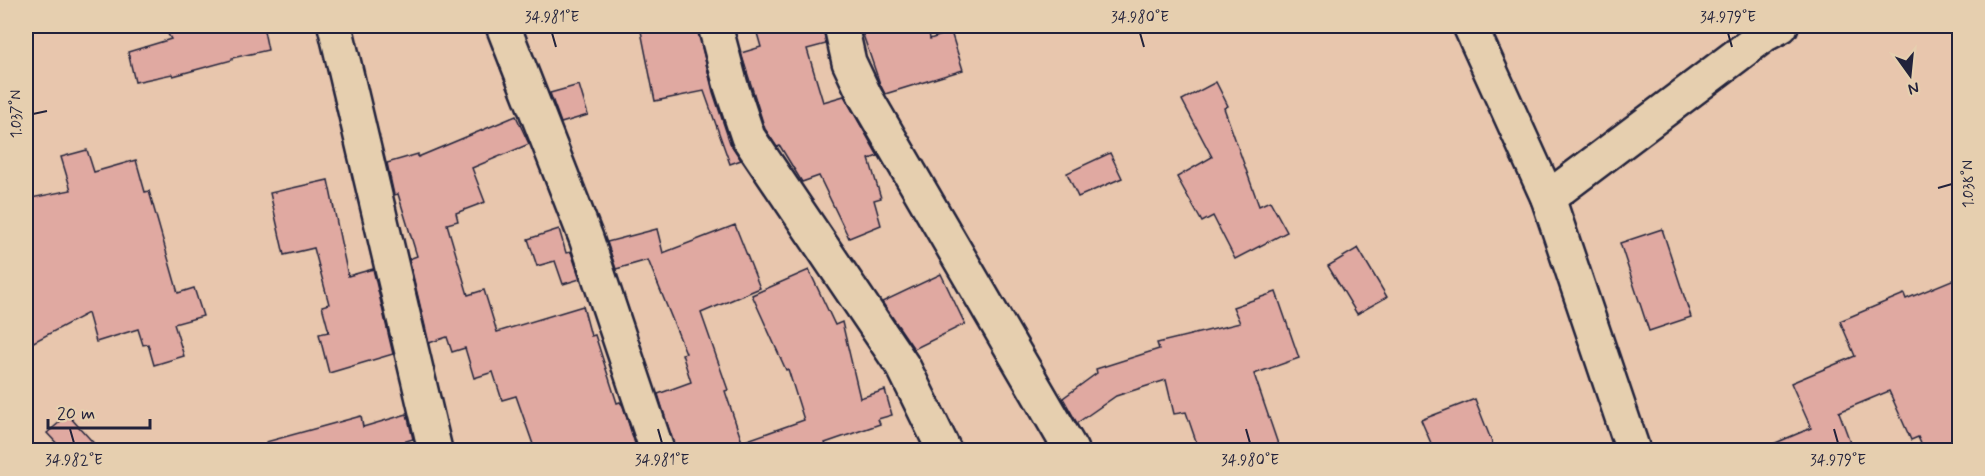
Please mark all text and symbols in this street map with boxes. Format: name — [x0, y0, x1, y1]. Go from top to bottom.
text: 34.981°E — [525, 8, 580, 28]
text: 34.980°E — [1111, 8, 1169, 28]
text: 34.979°E — [1700, 8, 1756, 28]
north arrow — [1880, 45, 1940, 105]
text: N — [1906, 77, 1921, 100]
text: 1.037°N — [7, 90, 27, 138]
text: 1.038°N — [1959, 160, 1979, 208]
scale bar — [48, 392, 150, 430]
text: 20 m — [57, 402, 95, 426]
text: 34.982°E — [45, 451, 103, 471]
text: 34.981°E — [635, 451, 690, 471]
text: 34.980°E — [1221, 451, 1279, 471]
text: 34.979°E — [1810, 451, 1866, 471]

